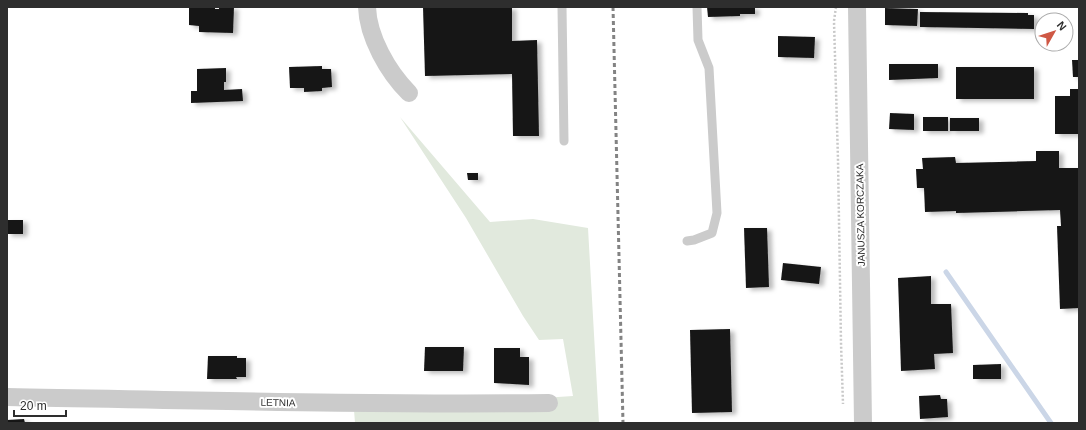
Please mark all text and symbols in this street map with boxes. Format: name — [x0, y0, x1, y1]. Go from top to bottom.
north arrow — [1034, 12, 1074, 52]
text: N — [1055, 19, 1069, 33]
street label: JANUSZA KORCZAKA — [854, 163, 867, 266]
scale bar — [14, 392, 66, 418]
street label: LETNIA — [260, 397, 296, 408]
text: 20 m — [20, 399, 47, 413]

